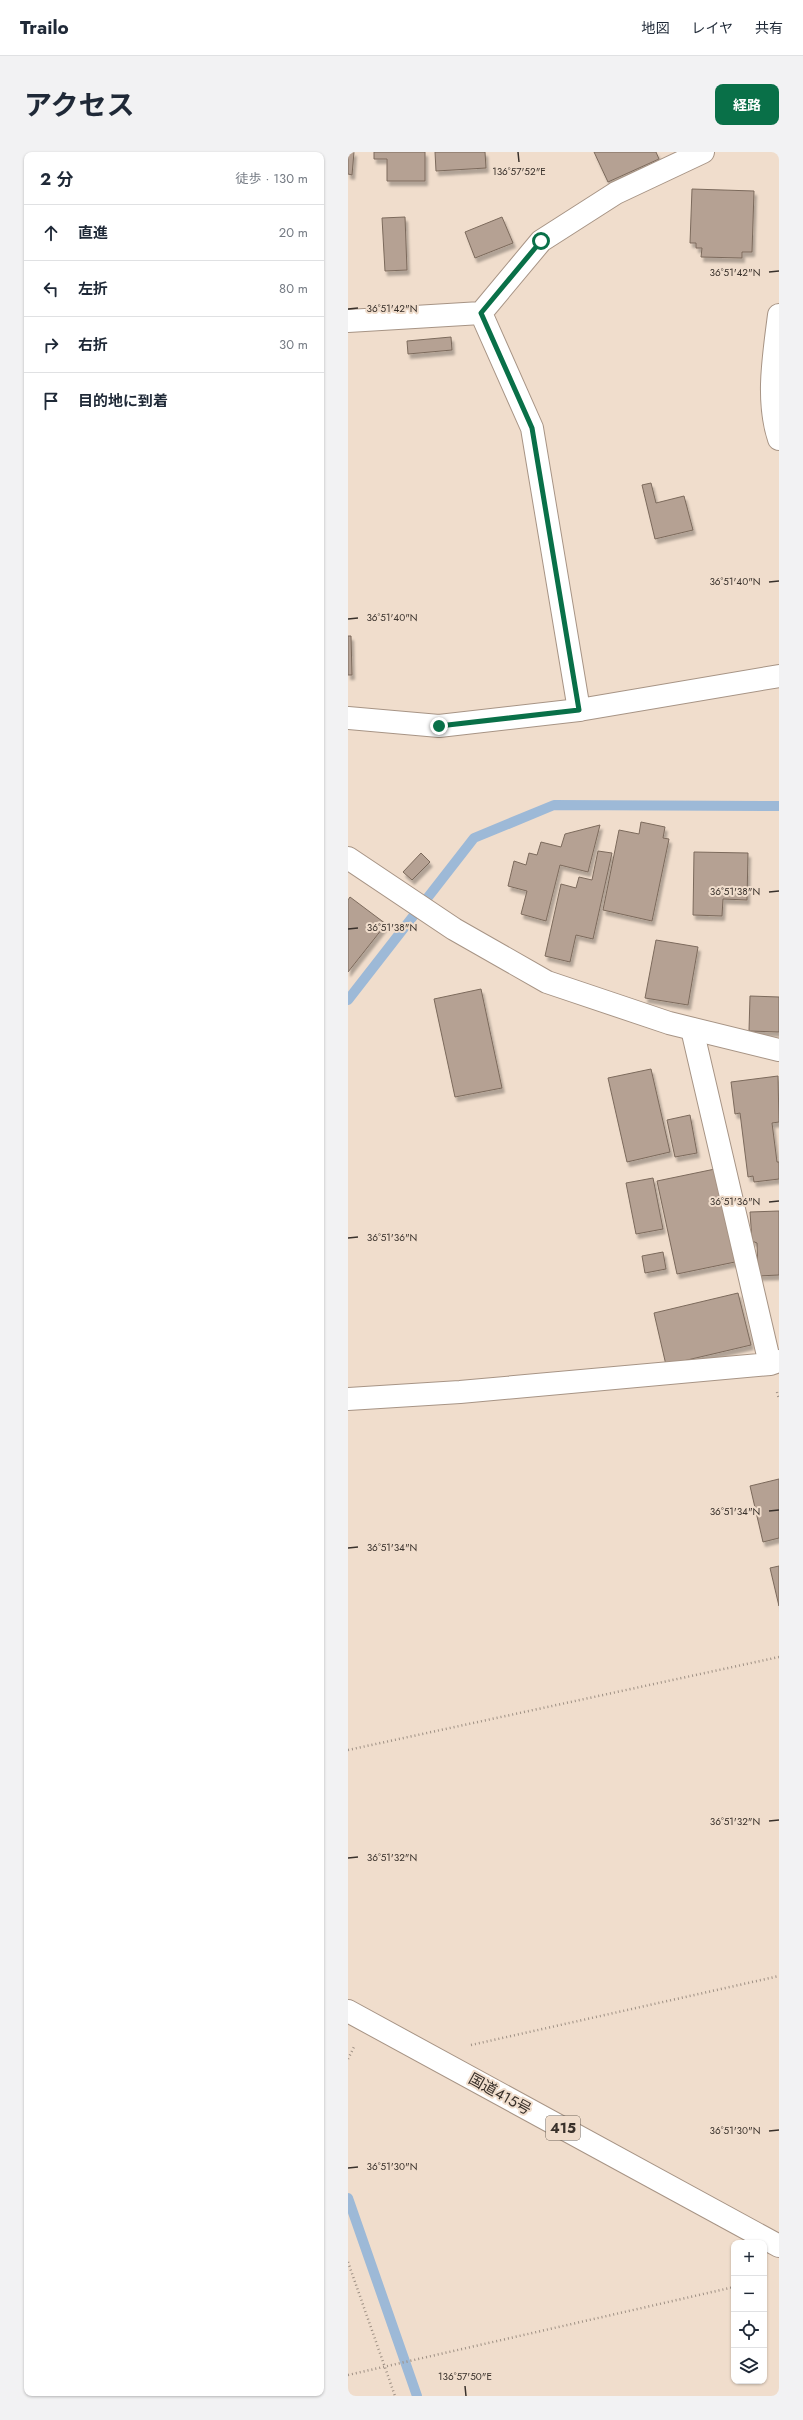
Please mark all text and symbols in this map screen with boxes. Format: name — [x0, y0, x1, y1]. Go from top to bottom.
text: Trailo — [20, 14, 69, 41]
text: 地図 — [641, 18, 669, 38]
text: レイヤ — [691, 18, 733, 38]
text: 共有 — [755, 18, 783, 38]
button: 経路 — [715, 84, 779, 125]
text: アクセス — [24, 85, 135, 126]
text: 136°57'52"E — [492, 164, 546, 179]
text: 2 分 — [40, 167, 73, 191]
text: 徒歩 · 130 m — [236, 169, 308, 188]
icon: ahead — [40, 222, 62, 244]
text: 直進 — [78, 222, 108, 244]
text: 20 m — [279, 223, 308, 242]
route start — [532, 232, 550, 250]
text: 36°51'42"N — [710, 265, 760, 280]
icon: left — [40, 278, 62, 300]
text: 左折 — [78, 278, 108, 300]
text: 80 m — [279, 279, 308, 298]
text: 36°51'42"N — [367, 301, 417, 316]
icon: right — [40, 334, 62, 356]
text: 右折 — [78, 334, 108, 356]
text: 30 m — [279, 335, 308, 354]
icon: arrive — [40, 390, 62, 412]
text: 目的地に到着 — [78, 390, 168, 412]
text: 36°51'40"N — [709, 574, 761, 589]
text: 36°51'40"N — [366, 610, 418, 625]
route end — [430, 717, 448, 735]
text: 36°51'38"N — [710, 884, 760, 899]
text: 36°51'38"N — [367, 920, 417, 935]
text: 36°51'36"N — [710, 1194, 760, 1209]
text: 36°51'36"N — [367, 1230, 417, 1245]
text: 36°51'34"N — [710, 1504, 760, 1519]
text: 36°51'34"N — [367, 1540, 417, 1555]
text: 36°51'32"N — [710, 1814, 760, 1829]
text: 36°51'32"N — [367, 1850, 417, 1865]
street label: 国道415号 — [465, 2068, 535, 2120]
road number: 415 — [546, 2116, 580, 2140]
text: 36°51'30"N — [710, 2123, 760, 2138]
text: 36°51'30"N — [367, 2159, 417, 2174]
map controls — [731, 2240, 767, 2384]
button: + — [731, 2240, 767, 2276]
button: − — [731, 2276, 767, 2312]
button: locate — [731, 2312, 767, 2348]
button: layers — [731, 2348, 767, 2384]
text: 136°57'50"E — [438, 2369, 492, 2384]

